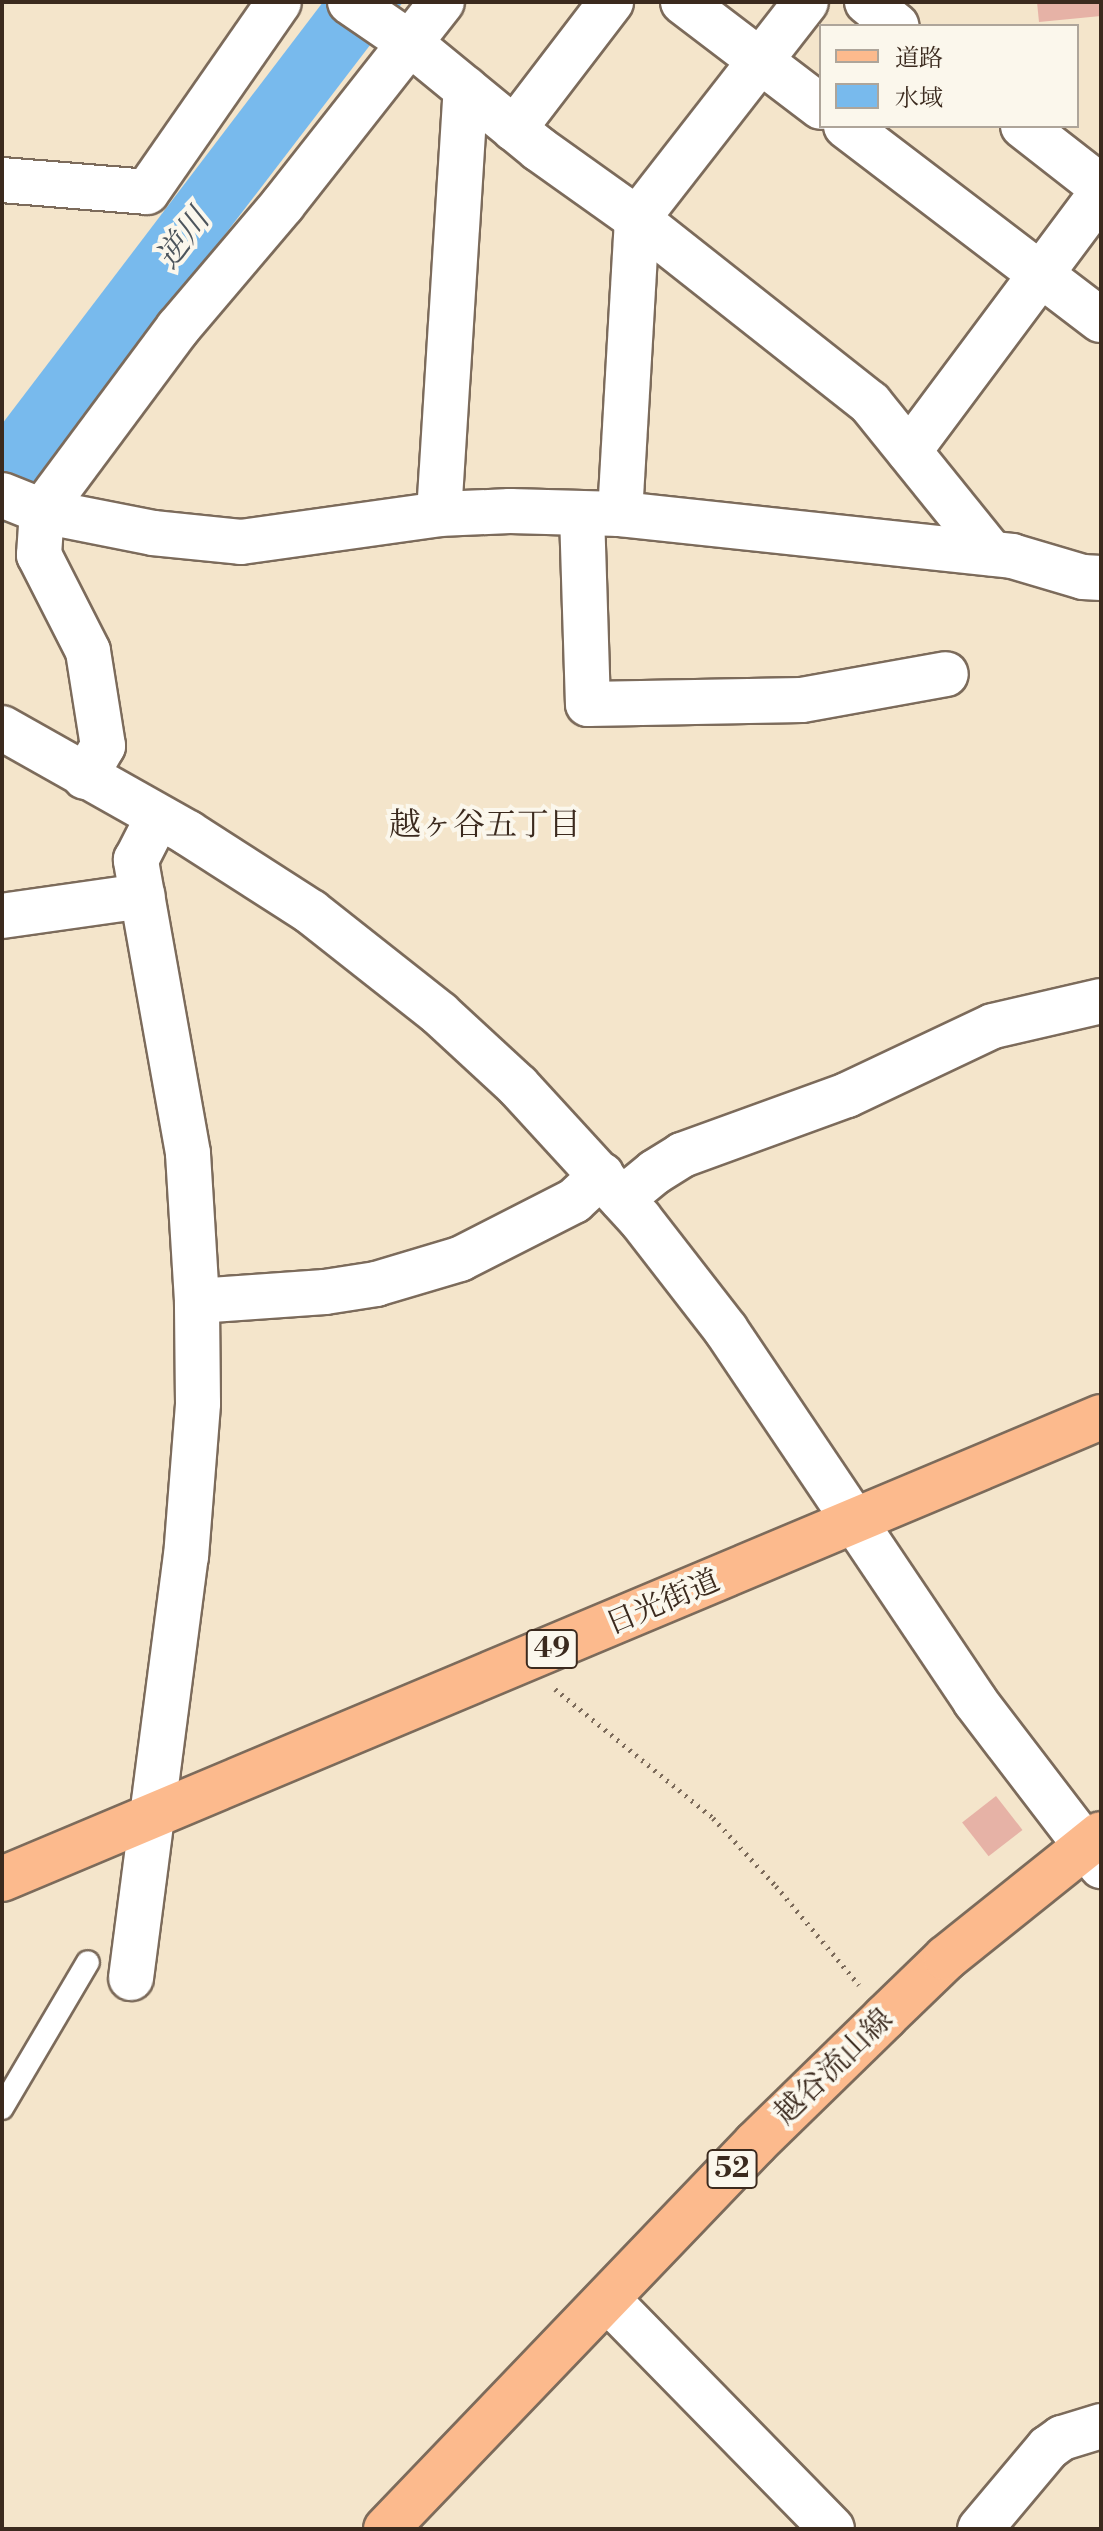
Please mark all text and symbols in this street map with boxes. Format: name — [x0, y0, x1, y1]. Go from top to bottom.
legend — [819, 24, 1079, 128]
text: 道路 — [895, 44, 943, 74]
text: 水域 — [895, 84, 943, 114]
water label: 逆川 — [148, 202, 218, 276]
district label: 越ヶ谷五丁目 — [389, 806, 581, 844]
street label: 日光街道 — [601, 1563, 725, 1643]
road number: 49 — [524, 1625, 580, 1673]
street label: 越谷流山線 — [768, 2002, 900, 2132]
road number: 52 — [706, 2145, 758, 2193]

